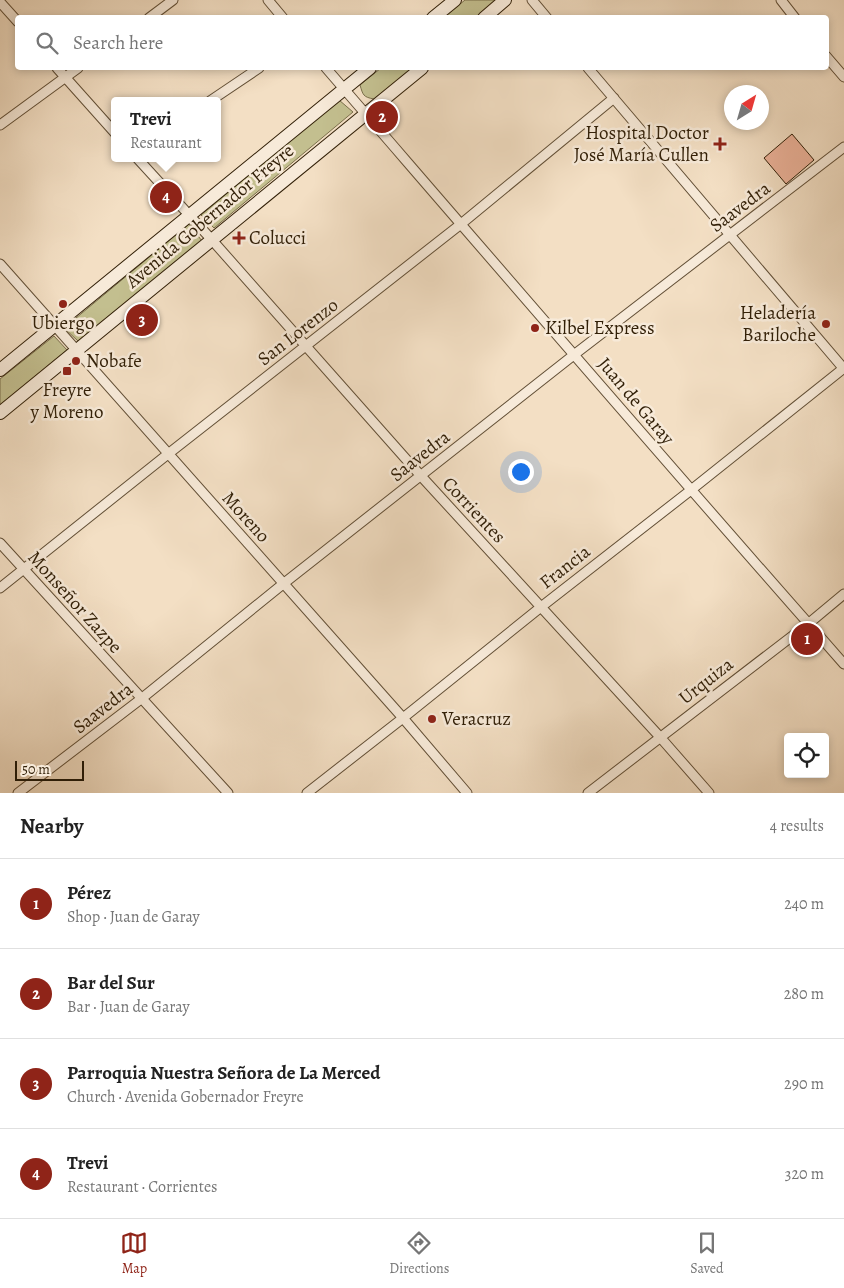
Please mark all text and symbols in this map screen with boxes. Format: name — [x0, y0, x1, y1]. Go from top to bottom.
search box — [15, 15, 829, 70]
icon: search — [33, 29, 61, 57]
text: Search here — [73, 30, 163, 56]
north arrow — [724, 85, 769, 130]
popup — [111, 97, 221, 162]
pin: 2 — [366, 98, 398, 136]
text: Trevi — [130, 106, 171, 132]
place label: Hospital Doctor José María Cullen — [574, 120, 709, 168]
text: Restaurant — [130, 132, 202, 154]
marker: Hospital Doctor José María Cullen — [713, 137, 727, 151]
street label: Avenida Gobernador Freyre — [120, 138, 300, 295]
street label: Saavedra — [704, 176, 776, 238]
pin: 4 — [150, 178, 182, 216]
place label: Colucci — [249, 225, 306, 251]
marker: Colucci — [233, 232, 245, 244]
street label: San Lorenzo — [252, 292, 344, 372]
marker: Ubiergo — [57, 298, 69, 310]
place label: Heladería Bariloche — [740, 300, 816, 348]
pin: 3 — [126, 301, 158, 339]
place label: Ubiergo — [32, 310, 94, 336]
place label: Kilbel Express — [545, 315, 655, 341]
marker: Heladería Bariloche — [820, 318, 832, 330]
marker: Kilbel Express — [529, 322, 541, 334]
place label: Nobafe — [86, 348, 142, 374]
street label: Juan de Garay — [592, 352, 681, 451]
marker: Nobafe — [70, 355, 82, 367]
marker: Freyre y Moreno — [61, 365, 73, 377]
place label: Freyre y Moreno — [30, 377, 103, 425]
street label: Saavedra — [384, 424, 456, 488]
your location — [508, 459, 534, 485]
street label: Corrientes — [436, 471, 512, 549]
street label: Moreno — [216, 486, 276, 548]
street label: Francia — [534, 539, 596, 595]
street label: Monseñor Zazpe — [22, 545, 128, 659]
pin: 1 — [791, 620, 823, 658]
street label: Urquiza — [673, 651, 739, 711]
street label: Saavedra — [67, 676, 139, 740]
place label: Veracruz — [441, 706, 511, 732]
marker: Veracruz — [426, 713, 438, 725]
map controls — [784, 733, 829, 778]
button: locate — [784, 733, 829, 778]
scale bar — [15, 758, 84, 781]
text: 50 m — [22, 760, 50, 779]
text: Nearby — [20, 812, 83, 840]
text: 4 results — [770, 815, 824, 837]
text: Pérez — [67, 880, 111, 906]
text: 1 — [33, 893, 39, 915]
text: 240 m — [784, 893, 824, 915]
text: Shop · Juan de Garay — [67, 906, 200, 928]
text: Bar del Sur — [67, 970, 155, 996]
text: 2 — [32, 983, 40, 1005]
text: 280 m — [784, 983, 824, 1005]
text: Bar · Juan de Garay — [67, 996, 190, 1018]
text: Parroquia Nuestra Señora de La Merced — [67, 1060, 380, 1086]
text: 3 — [33, 1073, 39, 1095]
text: 290 m — [784, 1073, 824, 1095]
text: Church · Avenida Gobernador Freyre — [67, 1086, 304, 1108]
text: Trevi — [67, 1150, 108, 1176]
text: 4 — [32, 1163, 40, 1185]
text: 320 m — [785, 1163, 824, 1185]
text: Restaurant · Corrientes — [67, 1176, 218, 1198]
tab: Map — [120, 1229, 148, 1278]
tab: Directions — [389, 1229, 449, 1278]
tab: Saved — [690, 1229, 724, 1278]

